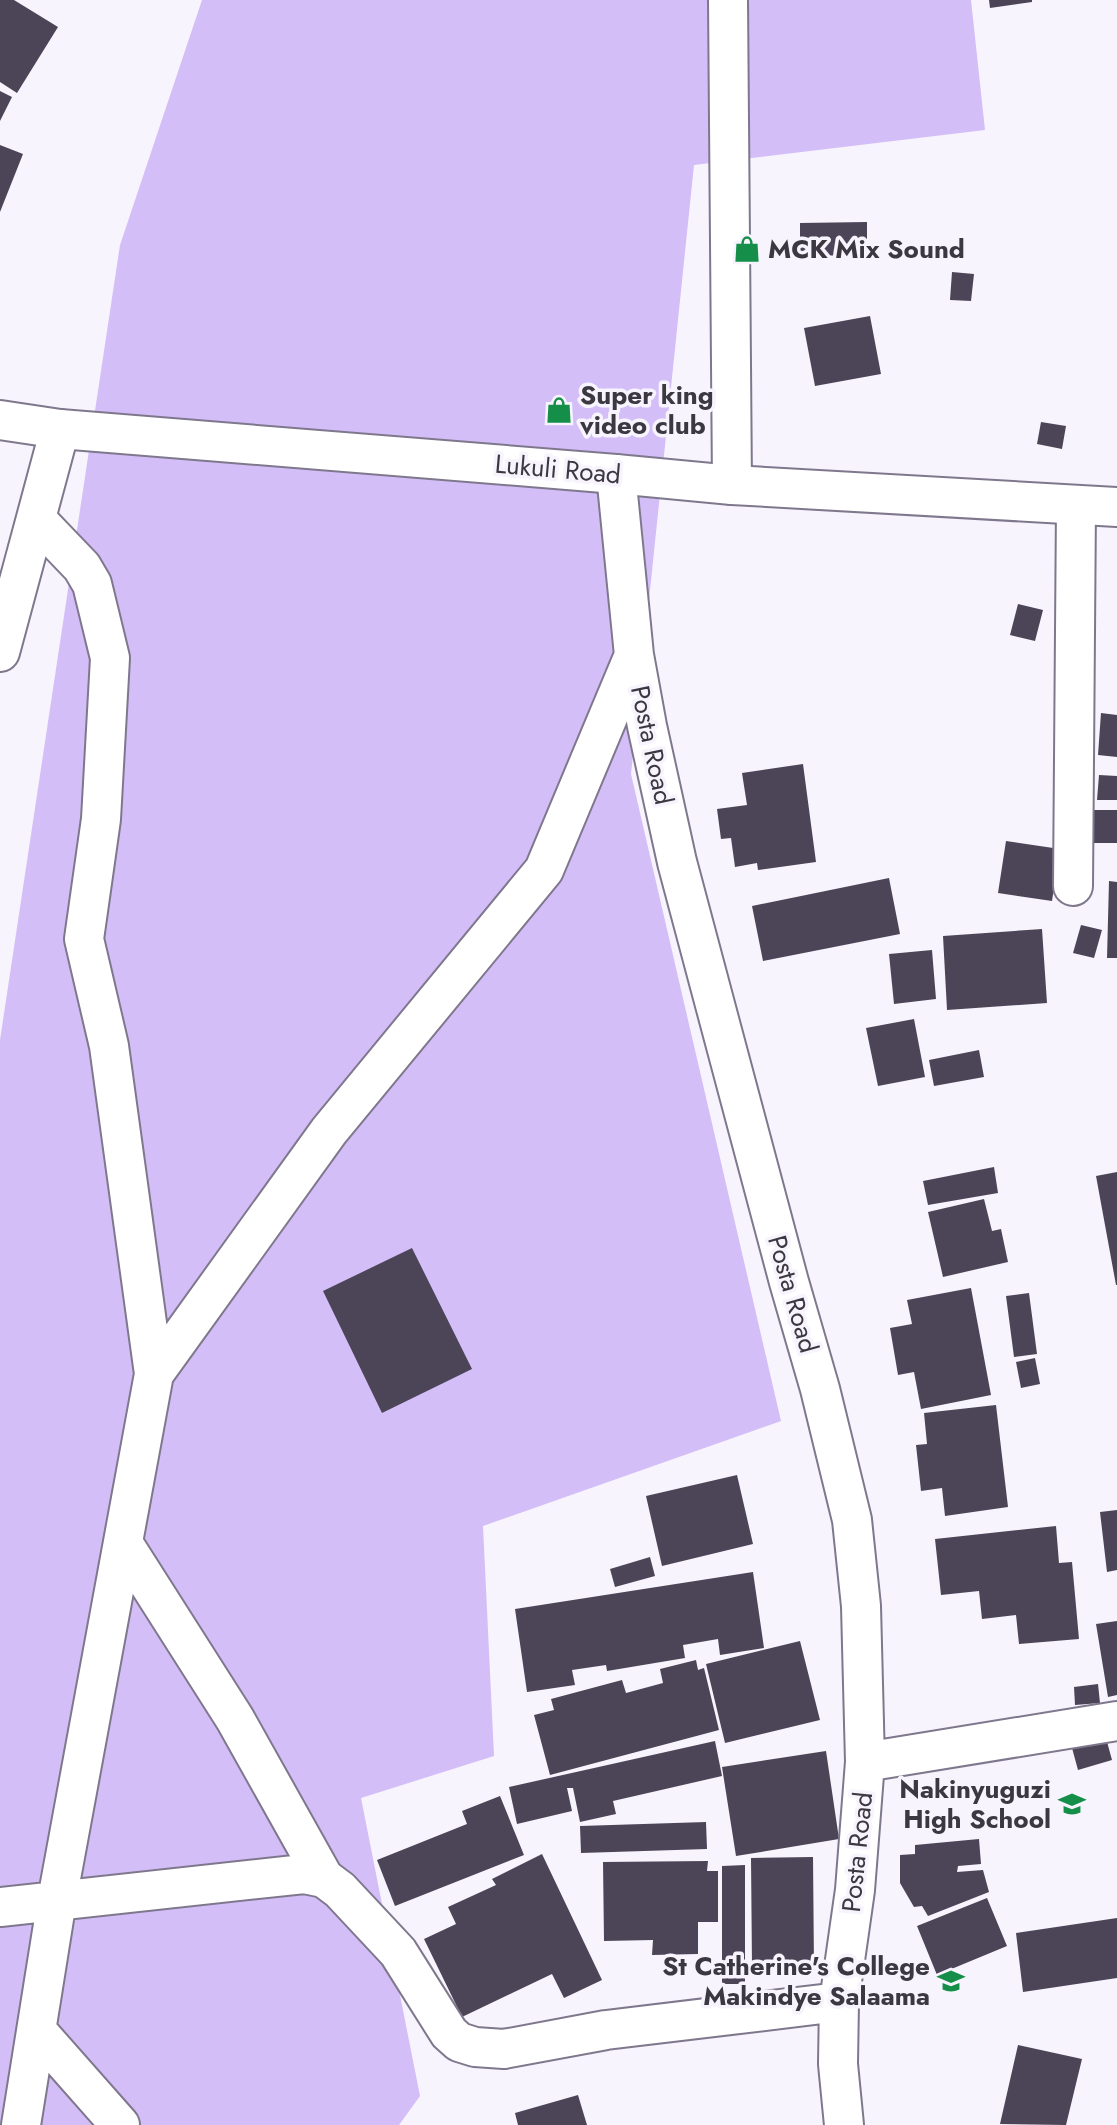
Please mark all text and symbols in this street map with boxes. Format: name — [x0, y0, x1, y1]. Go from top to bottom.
place label: MCK Mix Sound — [768, 230, 965, 268]
shop icon: MCK Mix Sound — [732, 234, 762, 264]
place label: Super king video club — [579, 376, 714, 444]
shop icon: Super king video club — [544, 395, 574, 425]
street label: Lukuli Road — [493, 445, 623, 493]
street label: Posta Road — [621, 682, 683, 808]
street label: Posta Road — [758, 1231, 828, 1357]
place label: Nakinyuguzi High School — [899, 1770, 1051, 1838]
school or university icon: Nakinyuguzi High School — [1057, 1789, 1087, 1819]
street label: Posta Road — [832, 1790, 882, 1914]
place label: St Catherine's College Makindye Salaama — [662, 1947, 930, 2015]
school or university icon: St Catherine's College Makindye Salaama — [936, 1966, 966, 1996]

